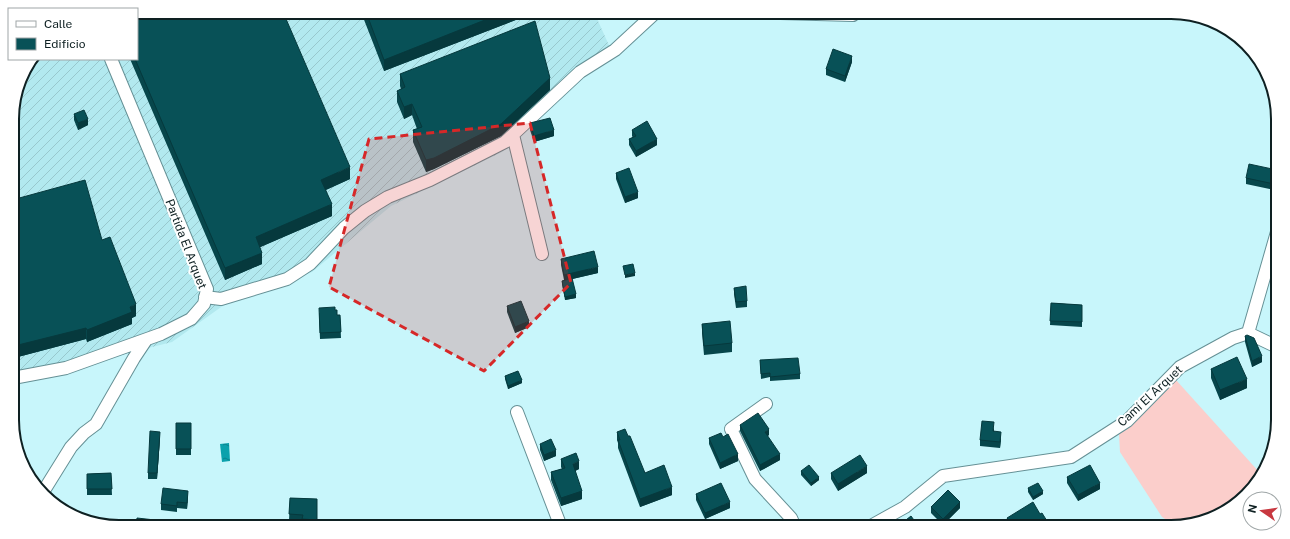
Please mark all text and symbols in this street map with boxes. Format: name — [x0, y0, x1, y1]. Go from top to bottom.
legend — [8, 8, 138, 60]
text: Calle — [44, 17, 73, 31]
text: Edificio — [44, 37, 86, 51]
street label: Partida El Arquet — [162, 197, 210, 291]
street label: Camí El Arquet — [1115, 362, 1185, 430]
north arrow — [1242, 491, 1282, 531]
text: N — [1245, 503, 1259, 514]

